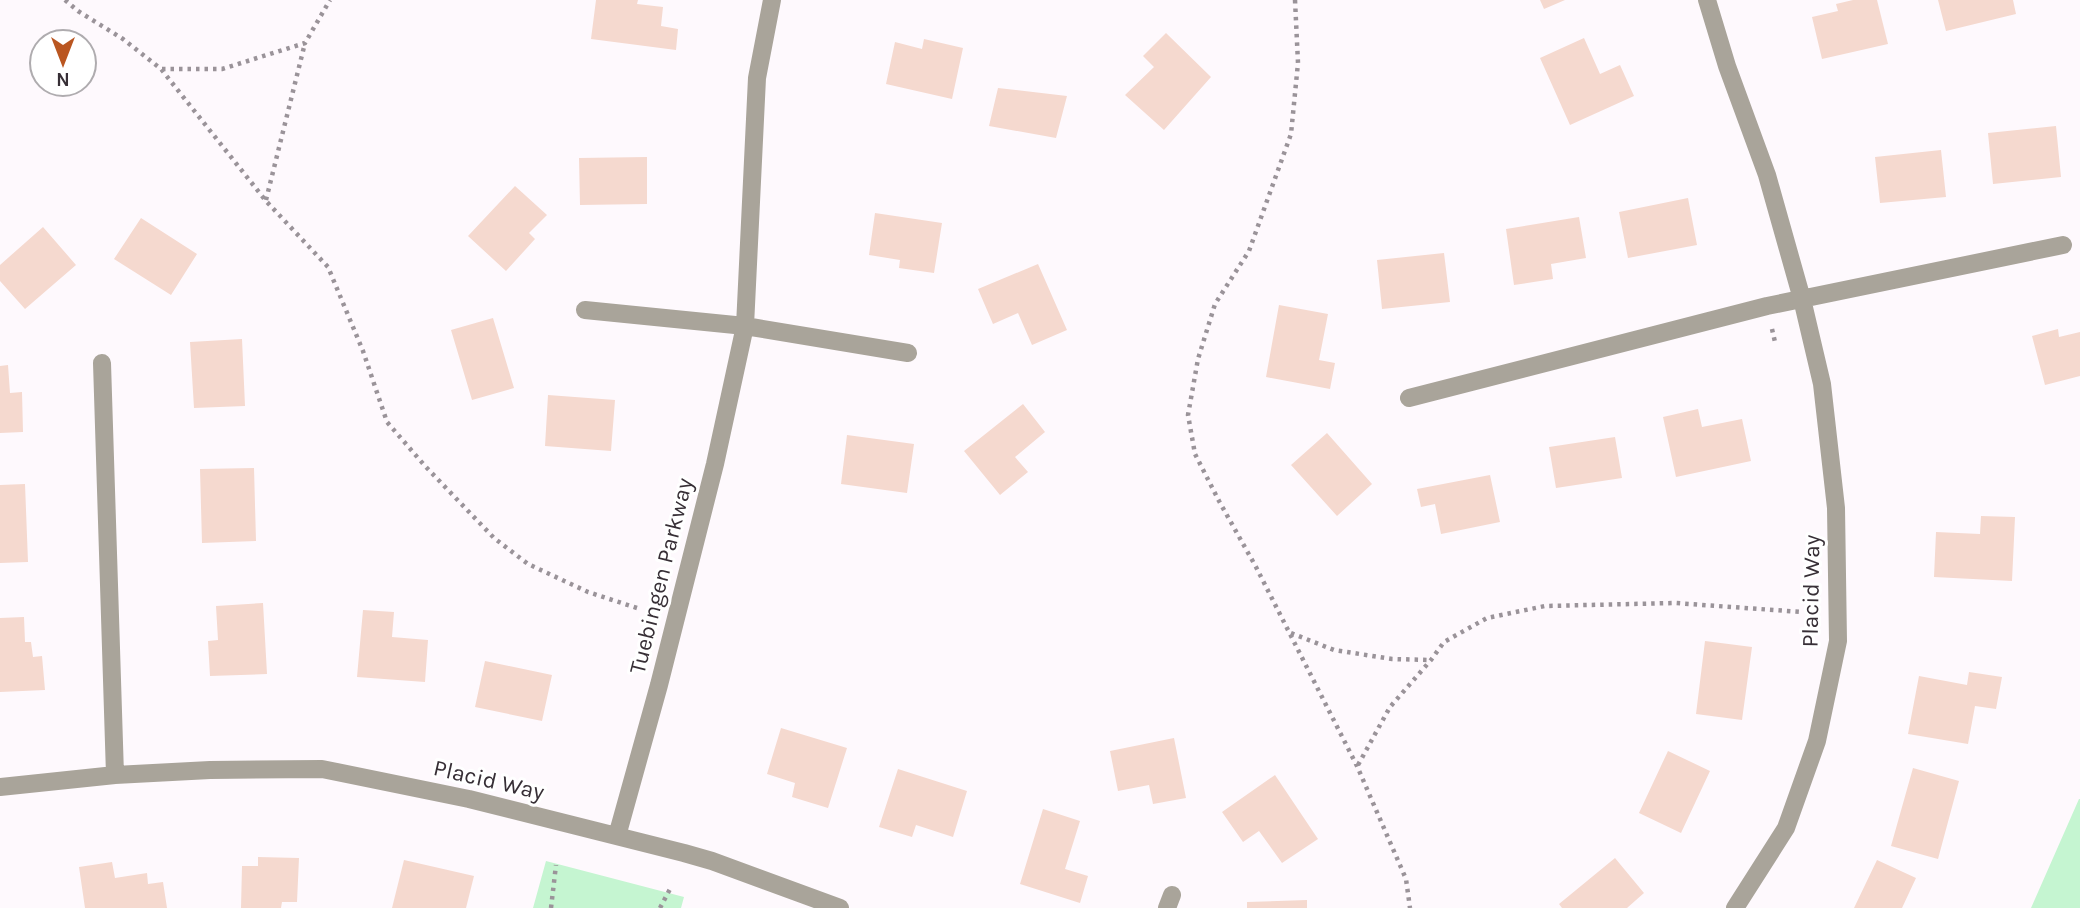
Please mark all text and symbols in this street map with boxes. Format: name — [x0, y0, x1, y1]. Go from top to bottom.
north arrow — [28, 28, 98, 98]
text: N — [56, 68, 70, 90]
street label: Tuebingen Parkway — [624, 475, 698, 677]
street label: Placid Way — [1797, 534, 1825, 648]
street label: Placid Way — [431, 754, 547, 806]

